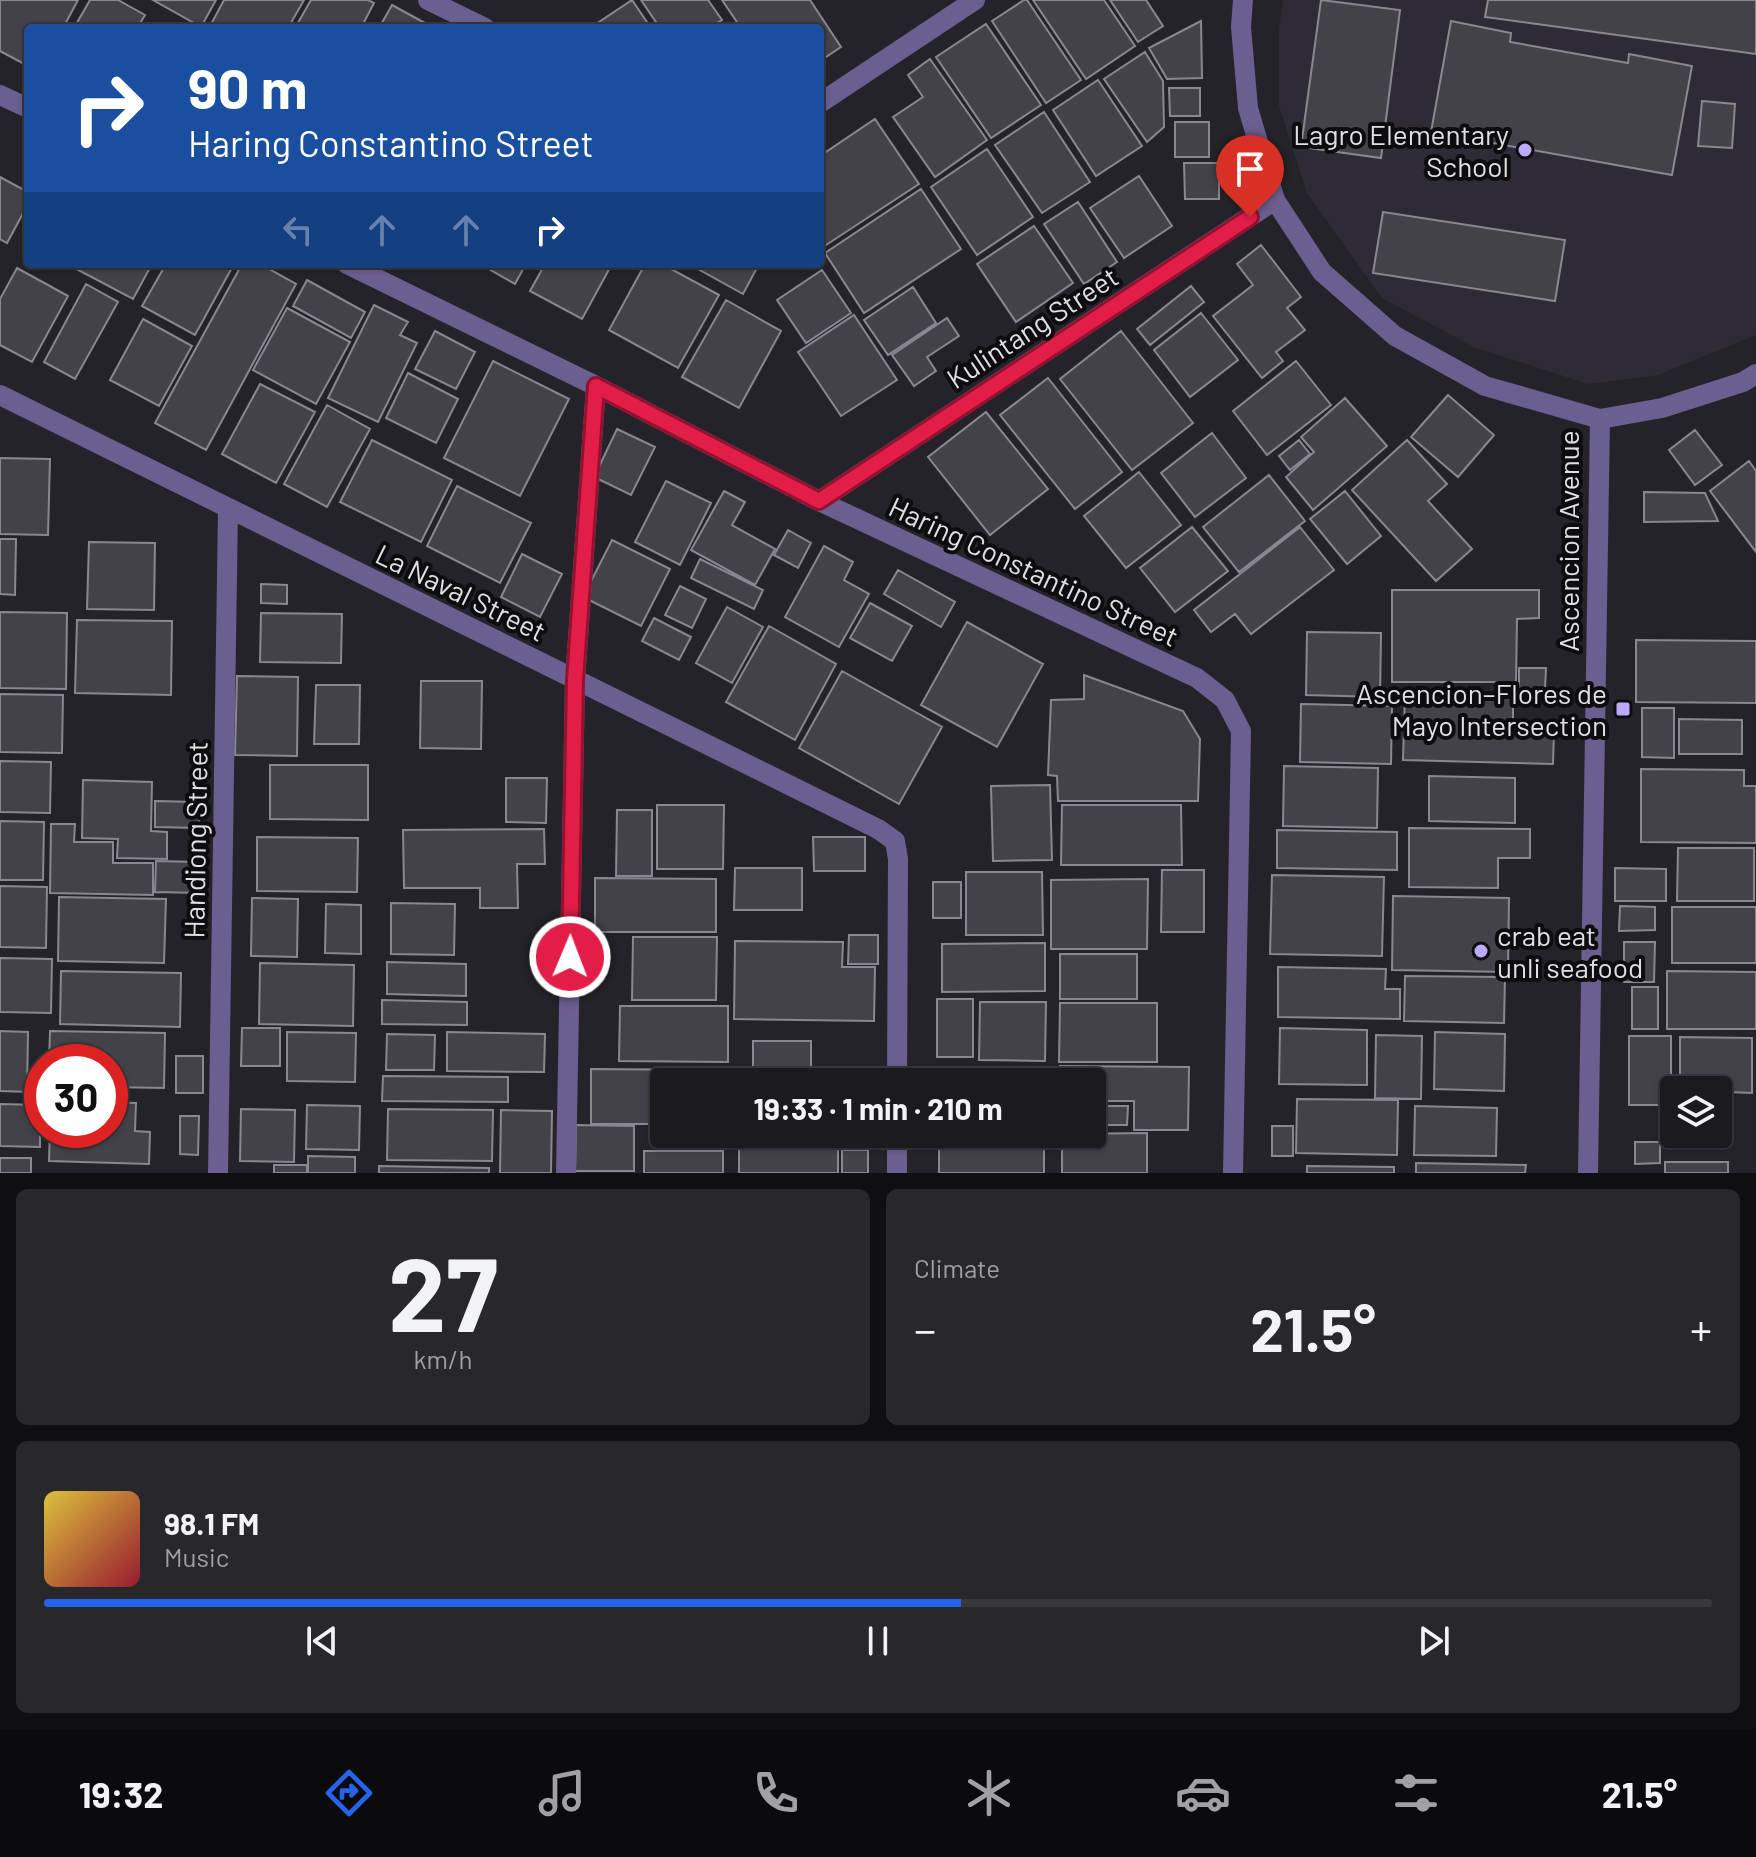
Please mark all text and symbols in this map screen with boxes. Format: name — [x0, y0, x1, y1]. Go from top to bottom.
text: 90 m — [188, 53, 308, 120]
icon: right — [56, 56, 160, 160]
place label: Lagro Elementary School — [1293, 117, 1509, 183]
text: Haring Constantino Street — [188, 121, 594, 164]
pin — [1216, 135, 1284, 217]
marker: Lagro Elementary School — [1516, 141, 1534, 159]
icon: arrive — [1228, 147, 1272, 191]
icon: left — [276, 208, 320, 252]
icon: ahead — [360, 208, 404, 252]
icon: ahead — [444, 208, 488, 252]
icon: right — [528, 208, 572, 252]
street label: Kulintang Street — [940, 259, 1124, 395]
street label: Ascencion Avenue — [1551, 430, 1585, 652]
street label: Haring Constantino Street — [884, 489, 1184, 653]
street label: La Naval Street — [371, 536, 551, 648]
place label: Ascencion–Flores de Mayo Intersection — [1356, 676, 1607, 742]
marker: Ascencion–Flores de Mayo Intersection — [1614, 700, 1632, 718]
street label: Handiong Street — [176, 741, 214, 939]
position arrow — [528, 915, 612, 999]
place label: crab eat unli seafood — [1497, 918, 1643, 984]
marker: crab eat unli seafood — [1472, 942, 1490, 960]
speed limit sign: 30 — [24, 1044, 128, 1148]
map controls — [1660, 1076, 1732, 1148]
button: layers — [1660, 1076, 1732, 1148]
text: 19:33 · 1 min · 210 m — [753, 1090, 1003, 1126]
text: 27 — [388, 1228, 498, 1353]
text: Climate — [914, 1252, 1000, 1283]
text: 21.5° — [1250, 1292, 1376, 1364]
text: − — [914, 1302, 936, 1355]
text: + — [1690, 1302, 1712, 1355]
text: km/h — [414, 1343, 472, 1374]
text: 98.1 FM — [164, 1505, 259, 1541]
text: Music — [164, 1541, 229, 1572]
icon: previous — [300, 1619, 344, 1663]
icon: pause — [856, 1619, 900, 1663]
icon: next — [1412, 1619, 1456, 1663]
icon: directions — [321, 1765, 377, 1821]
icon: music — [534, 1765, 590, 1821]
icon: phone — [748, 1765, 804, 1821]
icon: climate — [961, 1765, 1017, 1821]
icon: car — [1175, 1765, 1231, 1821]
icon: filters — [1388, 1765, 1444, 1821]
text: 19:32 — [79, 1772, 163, 1815]
text: 21.5° — [1602, 1772, 1677, 1815]

